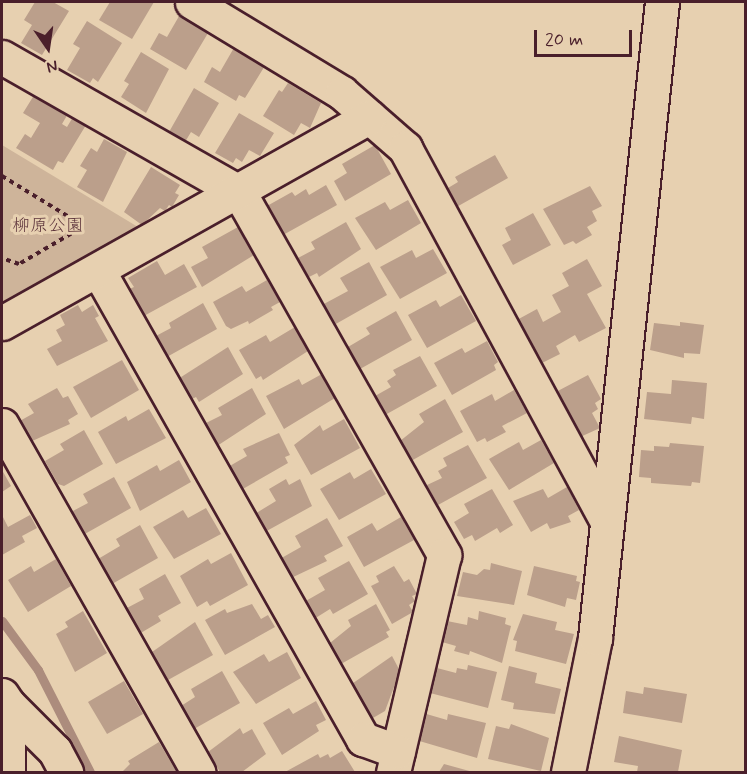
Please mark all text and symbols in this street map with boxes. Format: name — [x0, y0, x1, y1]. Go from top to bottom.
north arrow — [18, 18, 78, 78]
scale bar — [537, 18, 634, 56]
text: 20 m — [545, 28, 583, 52]
text: N — [45, 55, 60, 77]
park label: 柳原公園 — [12, 215, 84, 237]

